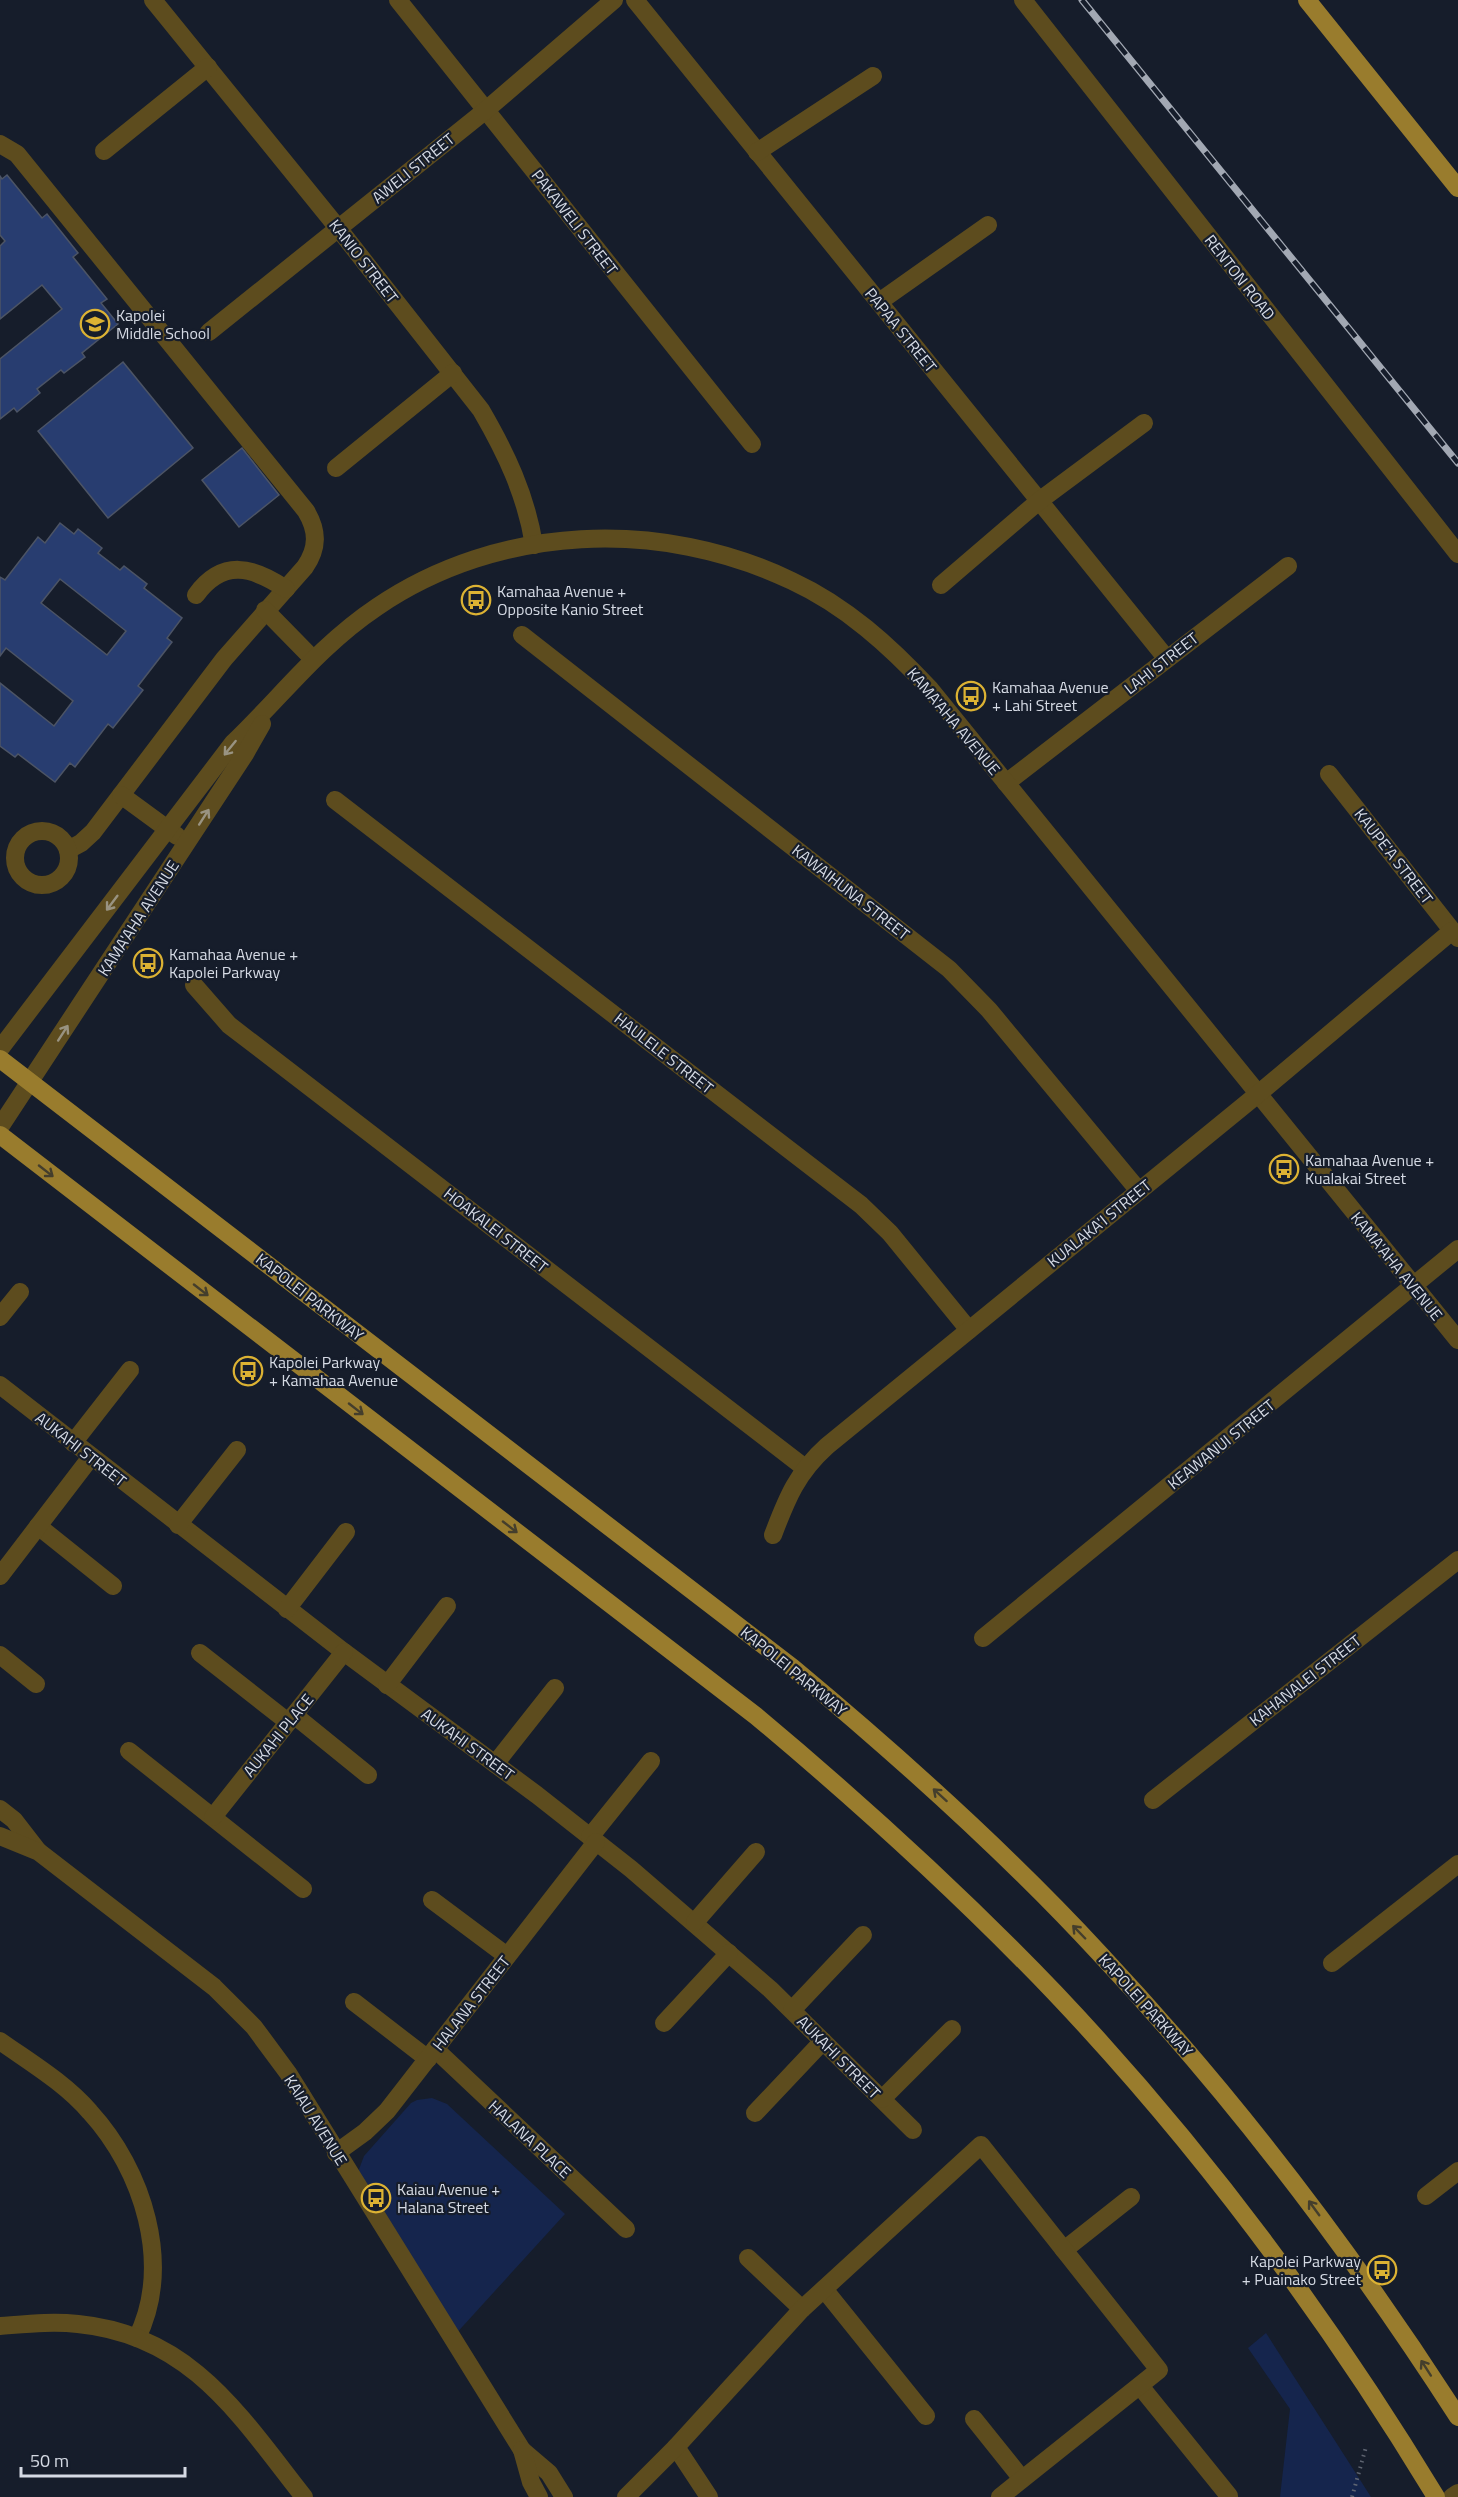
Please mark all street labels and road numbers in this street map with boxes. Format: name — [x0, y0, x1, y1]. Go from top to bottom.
street label: AWELI STREET — [366, 127, 460, 209]
street label: PAKAWELI STREET — [526, 164, 624, 280]
street label: KANIO STREET — [324, 214, 405, 308]
street label: RENTON ROAD — [1199, 229, 1281, 325]
street label: PAPAA STREET — [859, 282, 943, 378]
street label: LAHI STREET — [1119, 626, 1204, 700]
street label: KAMA'AHA AVENUE — [902, 662, 1006, 780]
street label: KAUPE'A STREET — [1349, 803, 1439, 910]
street label: KAWAIHUNA STREET — [787, 838, 915, 946]
street label: KAMA'AHA AVENUE — [91, 855, 185, 981]
street label: HAULELE STREET — [609, 1007, 719, 1100]
street label: KUALAKA'I STREET — [1042, 1173, 1157, 1273]
street label: HOAKALEI STREET — [439, 1182, 554, 1279]
street label: KAMA'AHA AVENUE — [1345, 1206, 1449, 1326]
street label: KAPOLEI PARKWAY — [251, 1247, 369, 1347]
street label: KEAWANUI STREET — [1162, 1393, 1280, 1495]
street label: AUKAHI STREET — [30, 1406, 132, 1493]
street label: KAPOLEI PARKWAY — [735, 1620, 853, 1722]
street label: KAHANALEI STREET — [1244, 1628, 1367, 1731]
street label: AUKAHI PLACE — [237, 1688, 319, 1782]
street label: AUKAHI STREET — [417, 1702, 520, 1786]
street label: KAPOLEI PARKWAY — [1093, 1948, 1199, 2062]
street label: HALANA STREET — [426, 1950, 516, 2055]
street label: AUKAHI STREET — [792, 2010, 887, 2105]
street label: KAIAU AVENUE — [279, 2070, 354, 2170]
street label: HALANA PLACE — [483, 2094, 577, 2184]

